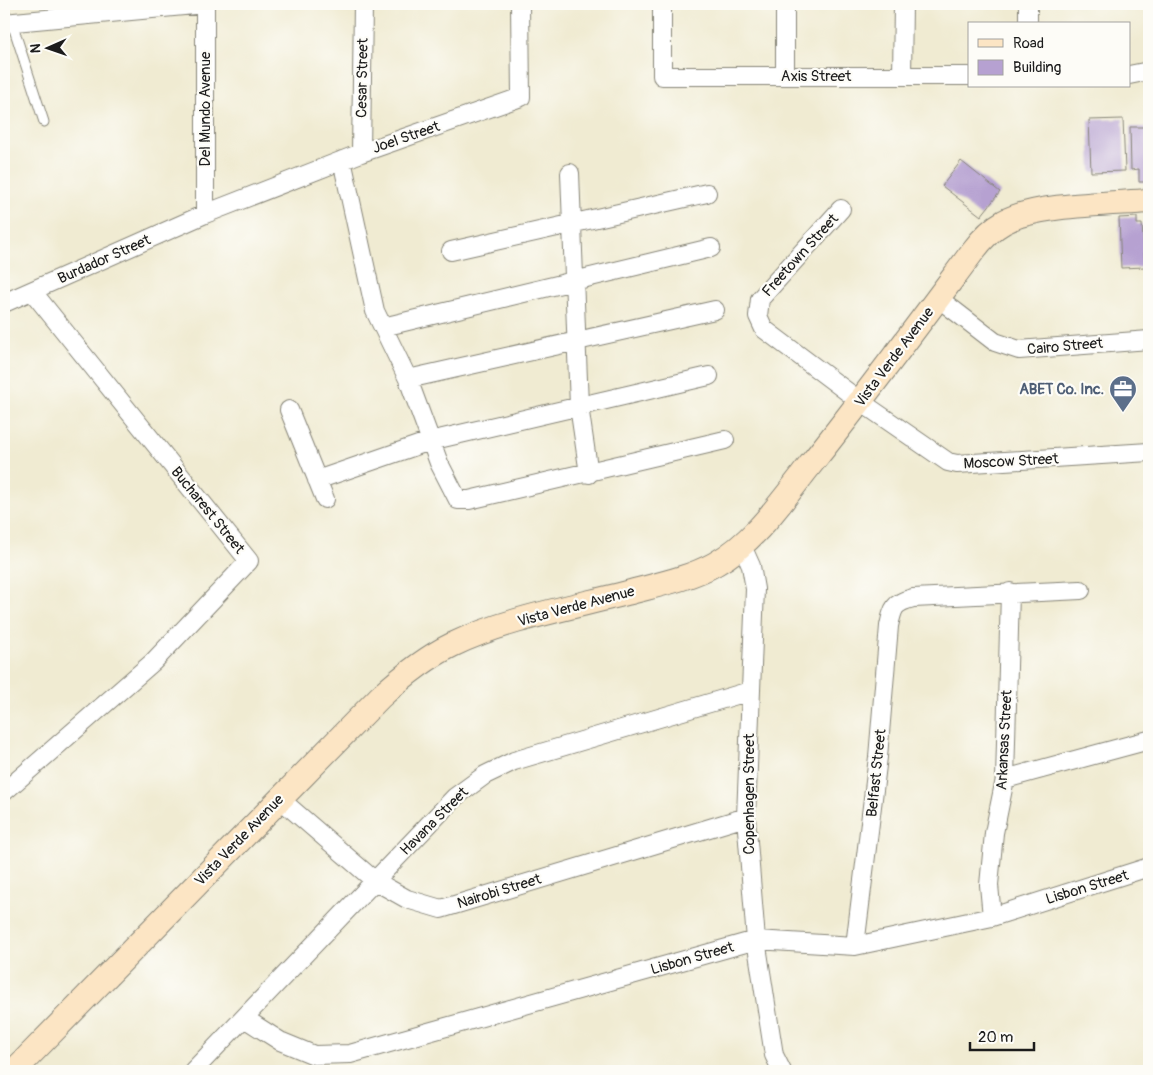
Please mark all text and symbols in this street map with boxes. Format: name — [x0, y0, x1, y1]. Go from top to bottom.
north arrow — [22, 22, 72, 72]
legend — [968, 22, 1130, 88]
text: Road — [1013, 34, 1044, 53]
street label: Cesar Street — [352, 37, 373, 118]
text: N — [27, 43, 44, 53]
street label: Del Mundo Avenue — [196, 51, 215, 166]
text: Building — [1013, 58, 1061, 77]
street label: Axis Street — [781, 67, 852, 86]
street label: Joel Street — [370, 117, 443, 158]
street label: Freetown Street — [758, 209, 843, 301]
street label: Burdador Street — [55, 230, 155, 288]
street label: Vista Verde Avenue — [851, 303, 939, 411]
street label: Cairo Street — [1026, 334, 1105, 359]
office icon: ABET Co. Inc. — [1108, 374, 1138, 413]
place label: ABET Co. Inc. — [1019, 380, 1104, 399]
street label: Moscow Street — [963, 449, 1060, 473]
street label: Bucharest Street — [167, 463, 249, 559]
street label: Vista Verde Avenue — [516, 582, 637, 631]
street label: Arkansas Street — [992, 688, 1017, 791]
street label: Belfast Street — [862, 727, 891, 818]
street label: Copenhagen Street — [740, 732, 759, 855]
street label: Havana Street — [396, 782, 473, 860]
street label: Vista Verde Avenue — [191, 790, 288, 890]
street label: Lisbon Street — [1043, 866, 1132, 909]
street label: Nairobi Street — [455, 869, 544, 913]
street label: Lisbon Street — [648, 937, 737, 979]
scale bar — [970, 1020, 1034, 1052]
text: 20 m — [978, 1028, 1013, 1047]

